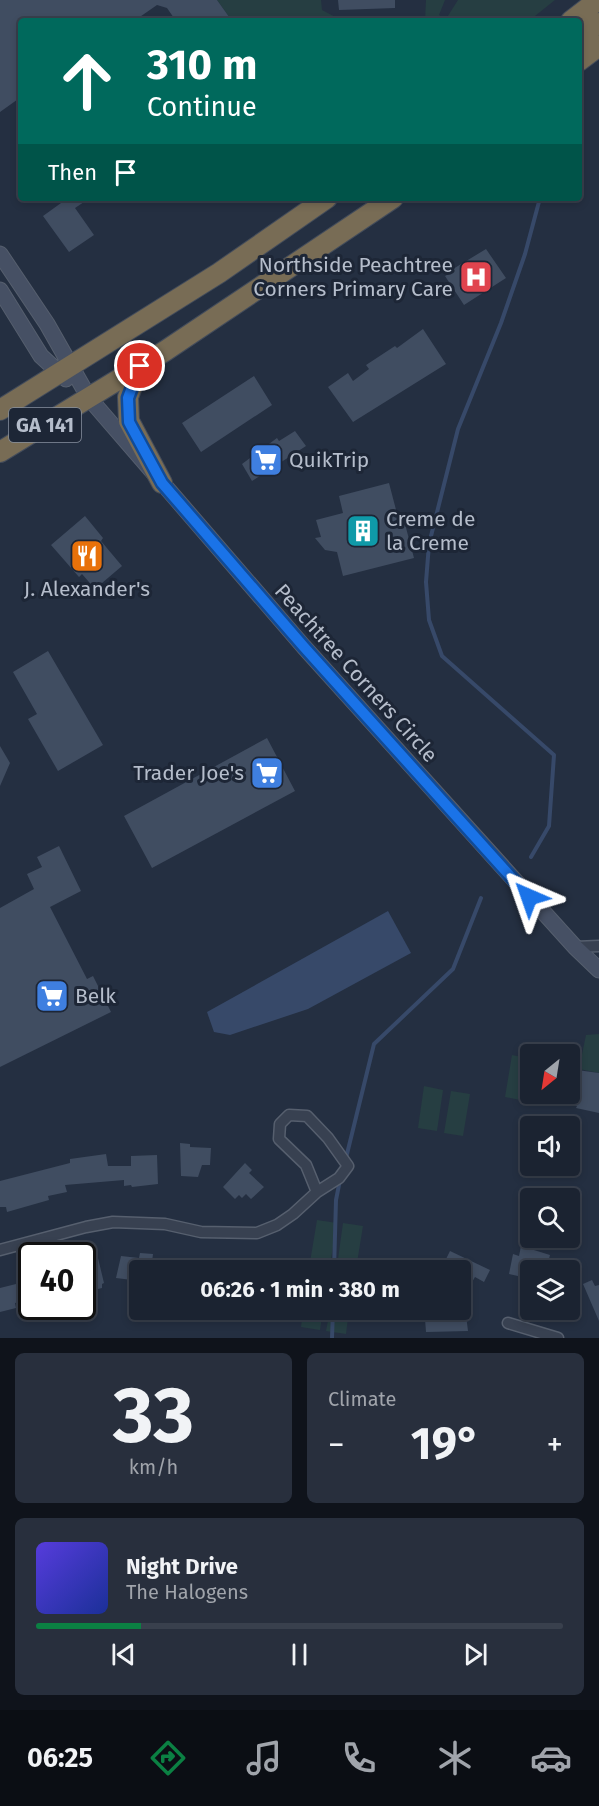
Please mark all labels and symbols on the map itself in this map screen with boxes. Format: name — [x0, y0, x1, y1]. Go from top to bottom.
place label: Northside Peachtree Corners Primary Care — [253, 252, 453, 302]
hospital icon: Northside Peachtree Corners Primary Care — [458, 259, 494, 295]
pin — [114, 340, 165, 391]
road number: GA 141 — [9, 408, 81, 442]
supermarket icon: QuikTrip — [248, 442, 284, 478]
place label: QuikTrip — [289, 447, 369, 473]
place label: Creme de la Creme — [386, 506, 475, 556]
building icon: Creme de la Creme — [345, 513, 381, 549]
restaurant icon: J. Alexander's — [69, 538, 105, 574]
place label: J. Alexander's — [24, 576, 150, 602]
street label: Peachtree Corners Circle — [269, 578, 443, 768]
supermarket icon: Trader Joe's — [249, 755, 285, 791]
place label: Trader Joe's — [133, 760, 244, 786]
position arrow — [497, 865, 561, 929]
supermarket icon: Belk — [34, 978, 70, 1014]
place label: Belk — [75, 983, 116, 1009]
north arrow — [520, 1044, 580, 1104]
speed limit sign: 40 — [18, 1242, 96, 1320]

